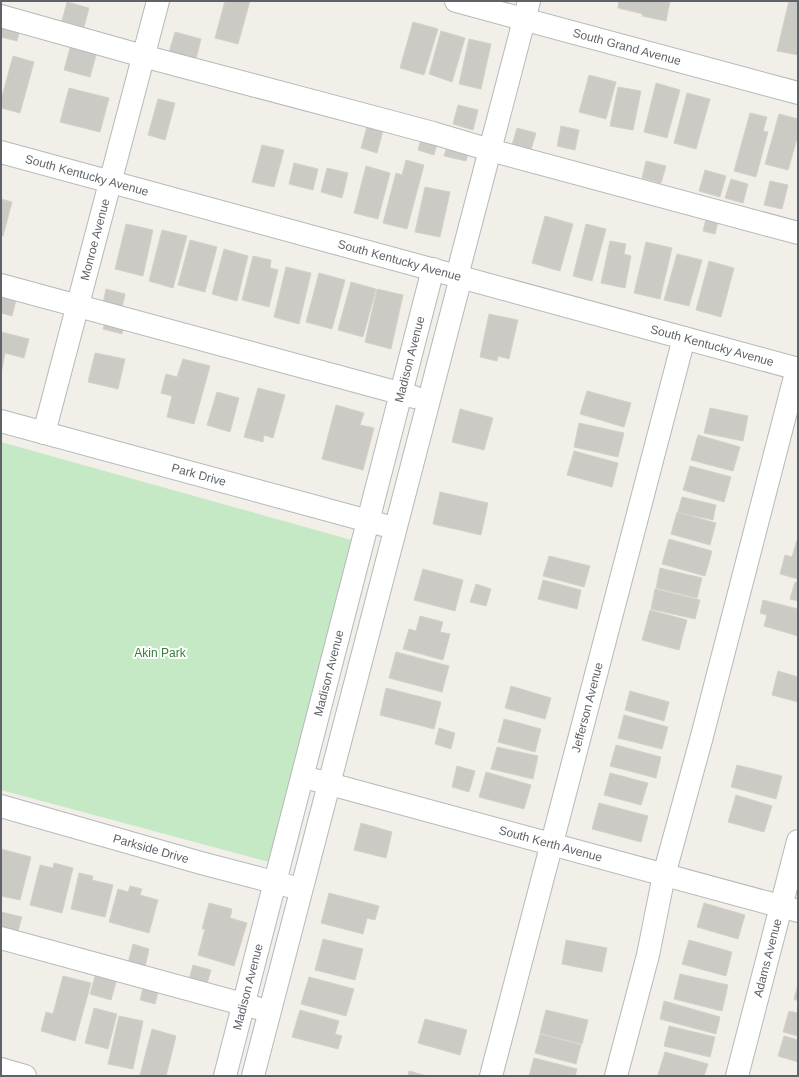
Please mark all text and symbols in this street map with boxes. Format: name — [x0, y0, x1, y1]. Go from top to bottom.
street label: South Grand Avenue — [571, 26, 683, 68]
street label: South Kentucky Avenue — [24, 152, 150, 199]
street label: Monroe Avenue — [78, 197, 113, 282]
street label: South Kentucky Avenue — [336, 237, 463, 284]
street label: Madison Avenue — [392, 314, 428, 404]
street label: South Kentucky Avenue — [649, 322, 776, 369]
street label: Park Drive — [170, 461, 228, 489]
street label: Madison Avenue — [311, 628, 347, 718]
park label: Akin Park — [134, 646, 187, 660]
street label: Jefferson Avenue — [569, 661, 606, 754]
street label: South Kerth Avenue — [497, 823, 604, 865]
street label: Parkside Drive — [112, 831, 191, 866]
street label: Adams Avenue — [751, 917, 785, 999]
street label: Madison Avenue — [230, 942, 266, 1032]

